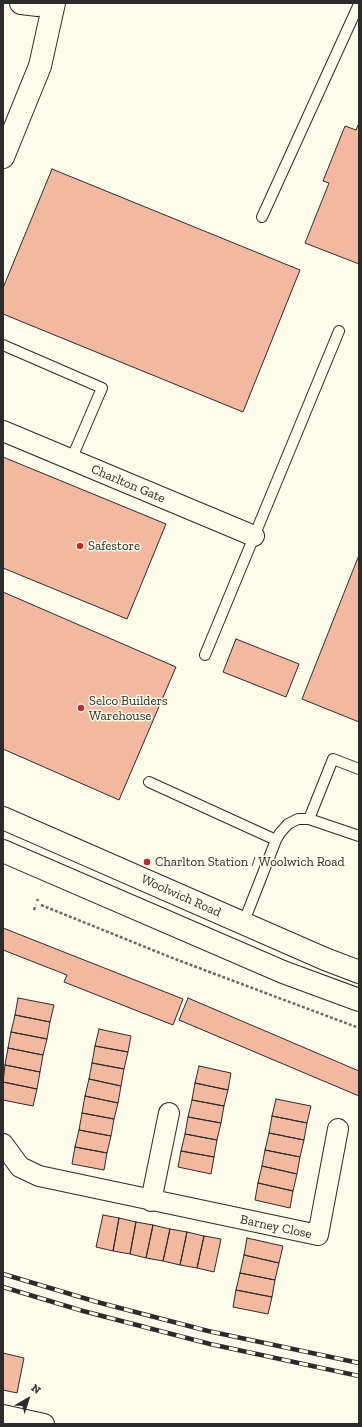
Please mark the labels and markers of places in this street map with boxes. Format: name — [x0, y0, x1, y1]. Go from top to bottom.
place label: Safestore — [88, 538, 140, 554]
marker: Safestore — [75, 541, 85, 551]
place label: Selco Builders Warehouse — [89, 693, 168, 724]
marker: Selco Builders Warehouse — [76, 703, 86, 713]
place label: Charlton Station / Woolwich Road — [155, 854, 345, 870]
marker: Charlton Station / Woolwich Road — [142, 857, 152, 867]

